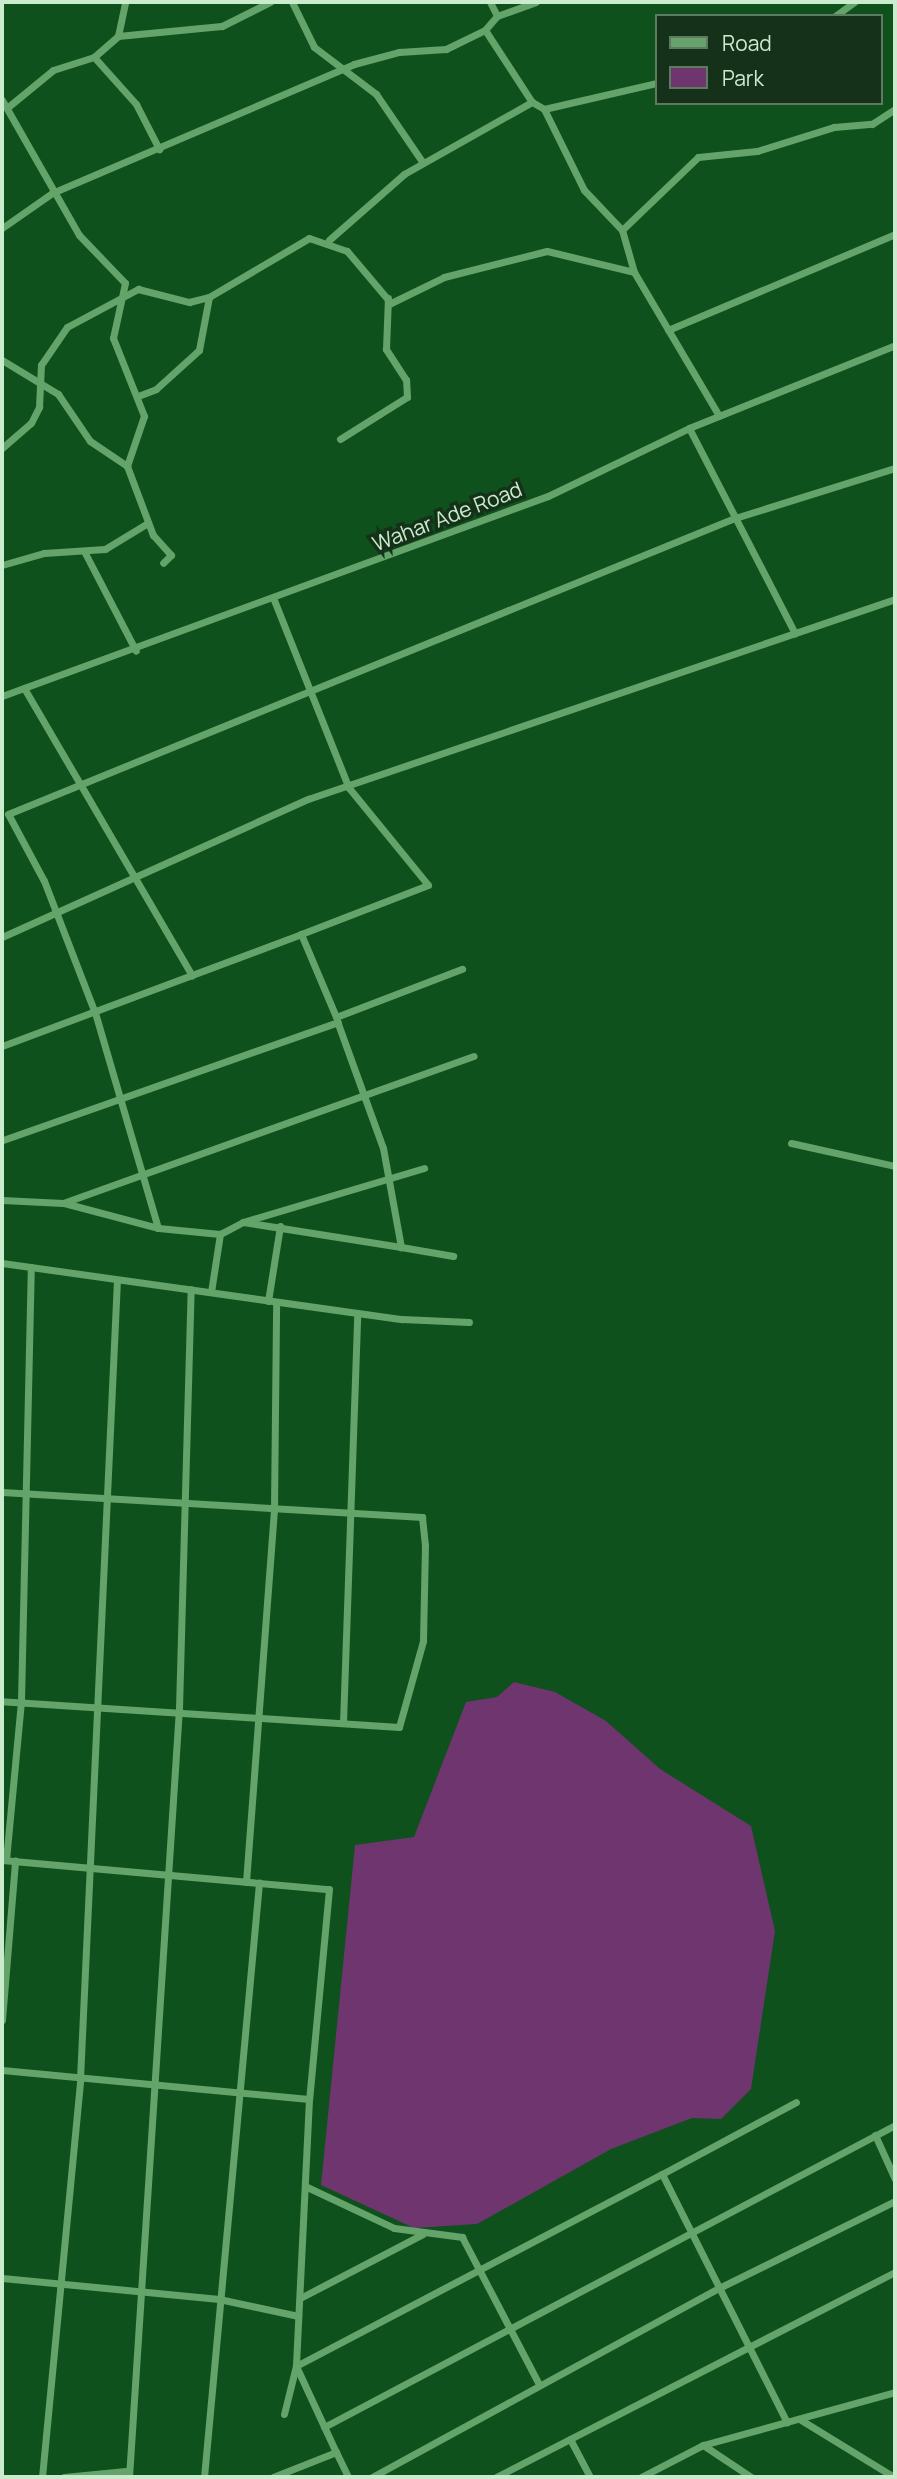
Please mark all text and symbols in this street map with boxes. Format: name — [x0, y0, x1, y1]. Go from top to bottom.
legend — [656, 14, 883, 105]
text: Road — [722, 29, 772, 57]
text: Park — [722, 64, 764, 92]
street label: Wahar Ade Road — [369, 476, 525, 556]

